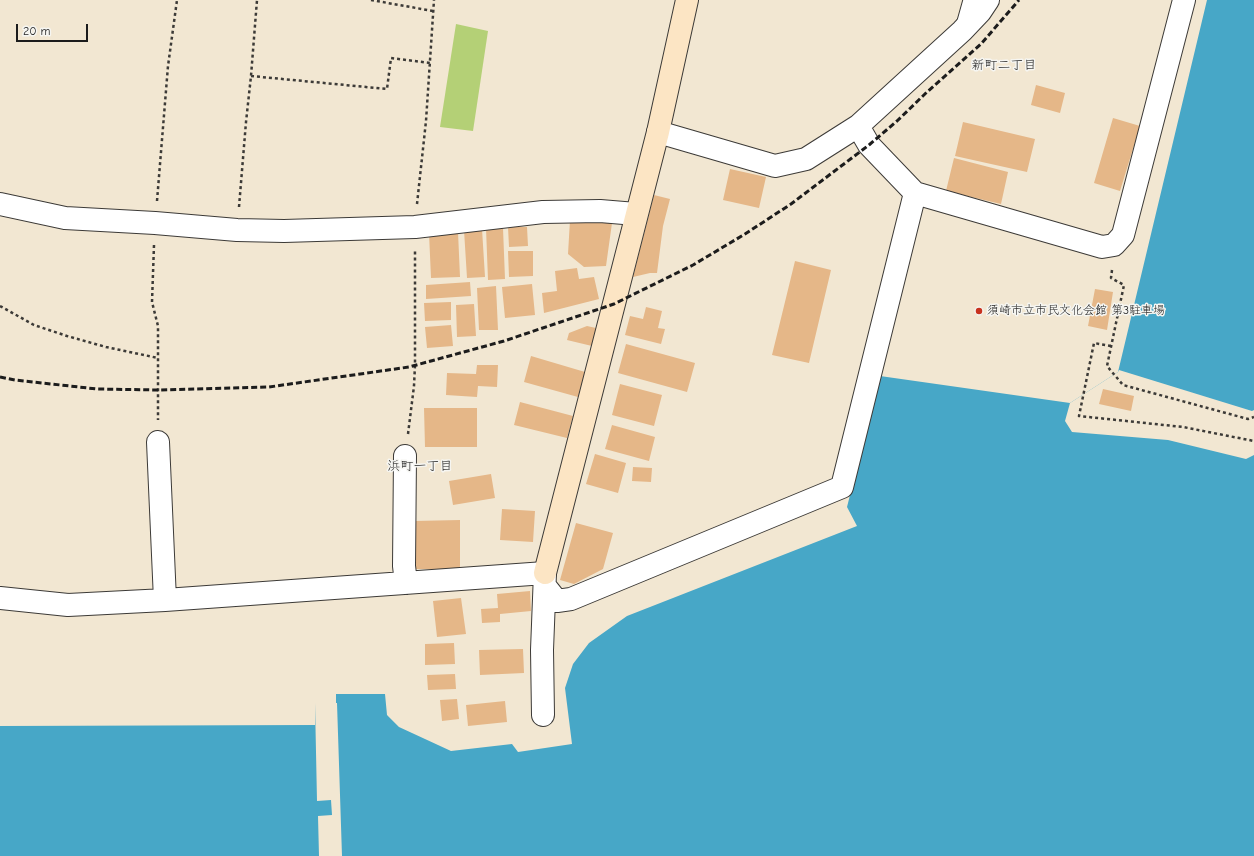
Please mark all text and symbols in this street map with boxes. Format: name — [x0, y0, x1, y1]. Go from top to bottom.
scale bar — [18, 16, 90, 42]
text: 20 m — [23, 24, 51, 38]
district label: 新町二丁目 — [972, 57, 1036, 73]
place label: 須崎市立市民文化会館 第3駐車場 — [987, 304, 1165, 318]
marker: 須崎市立市民文化会館 第3駐車場 — [974, 306, 984, 316]
district label: 浜町一丁目 — [388, 458, 452, 474]

